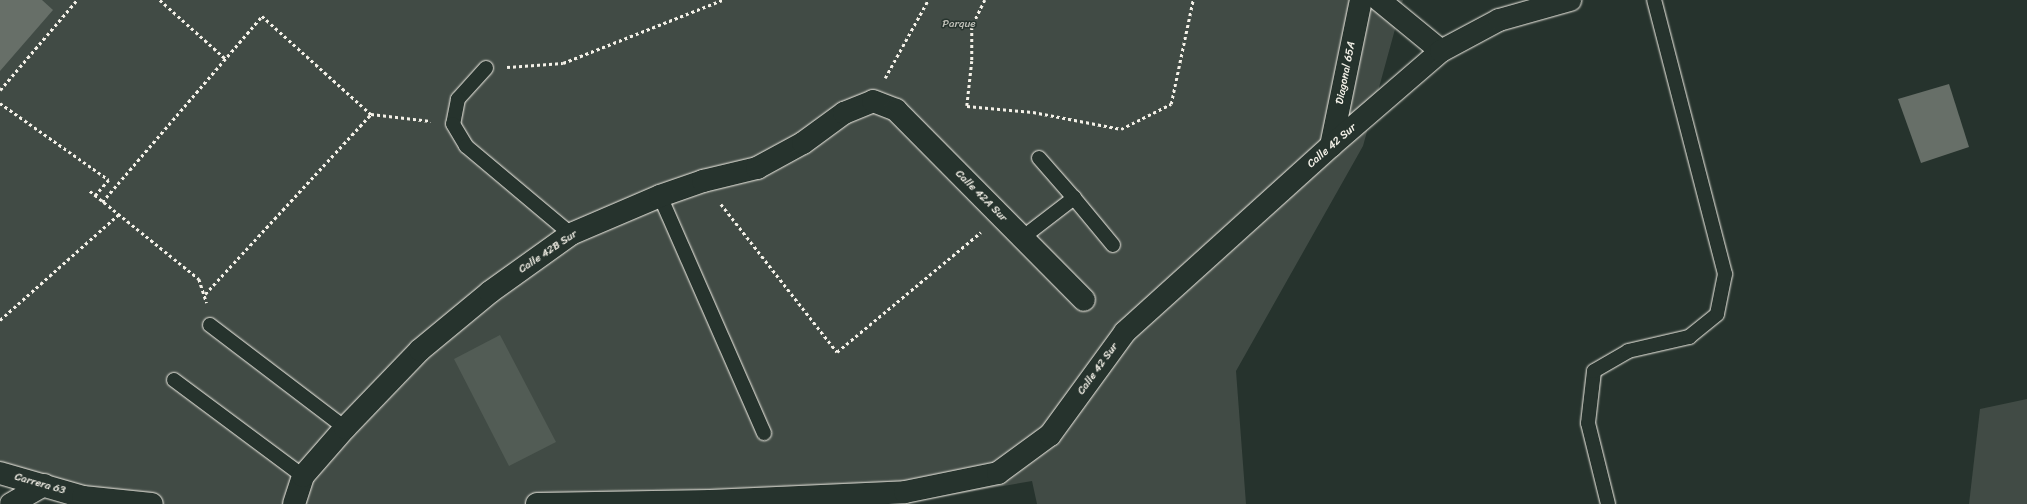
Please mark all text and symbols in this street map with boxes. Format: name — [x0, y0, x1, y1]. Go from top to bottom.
park label: Parque — [942, 17, 976, 31]
street label: Diagonal 65A — [1333, 40, 1359, 106]
street label: Calle 42 Sur — [1305, 121, 1359, 171]
street label: Calle 42A Sur — [952, 167, 1010, 225]
street label: Calle 42B Sur — [516, 228, 580, 276]
street label: Calle 42 Sur — [1075, 341, 1121, 397]
street label: Carrera 63 — [13, 470, 67, 498]

